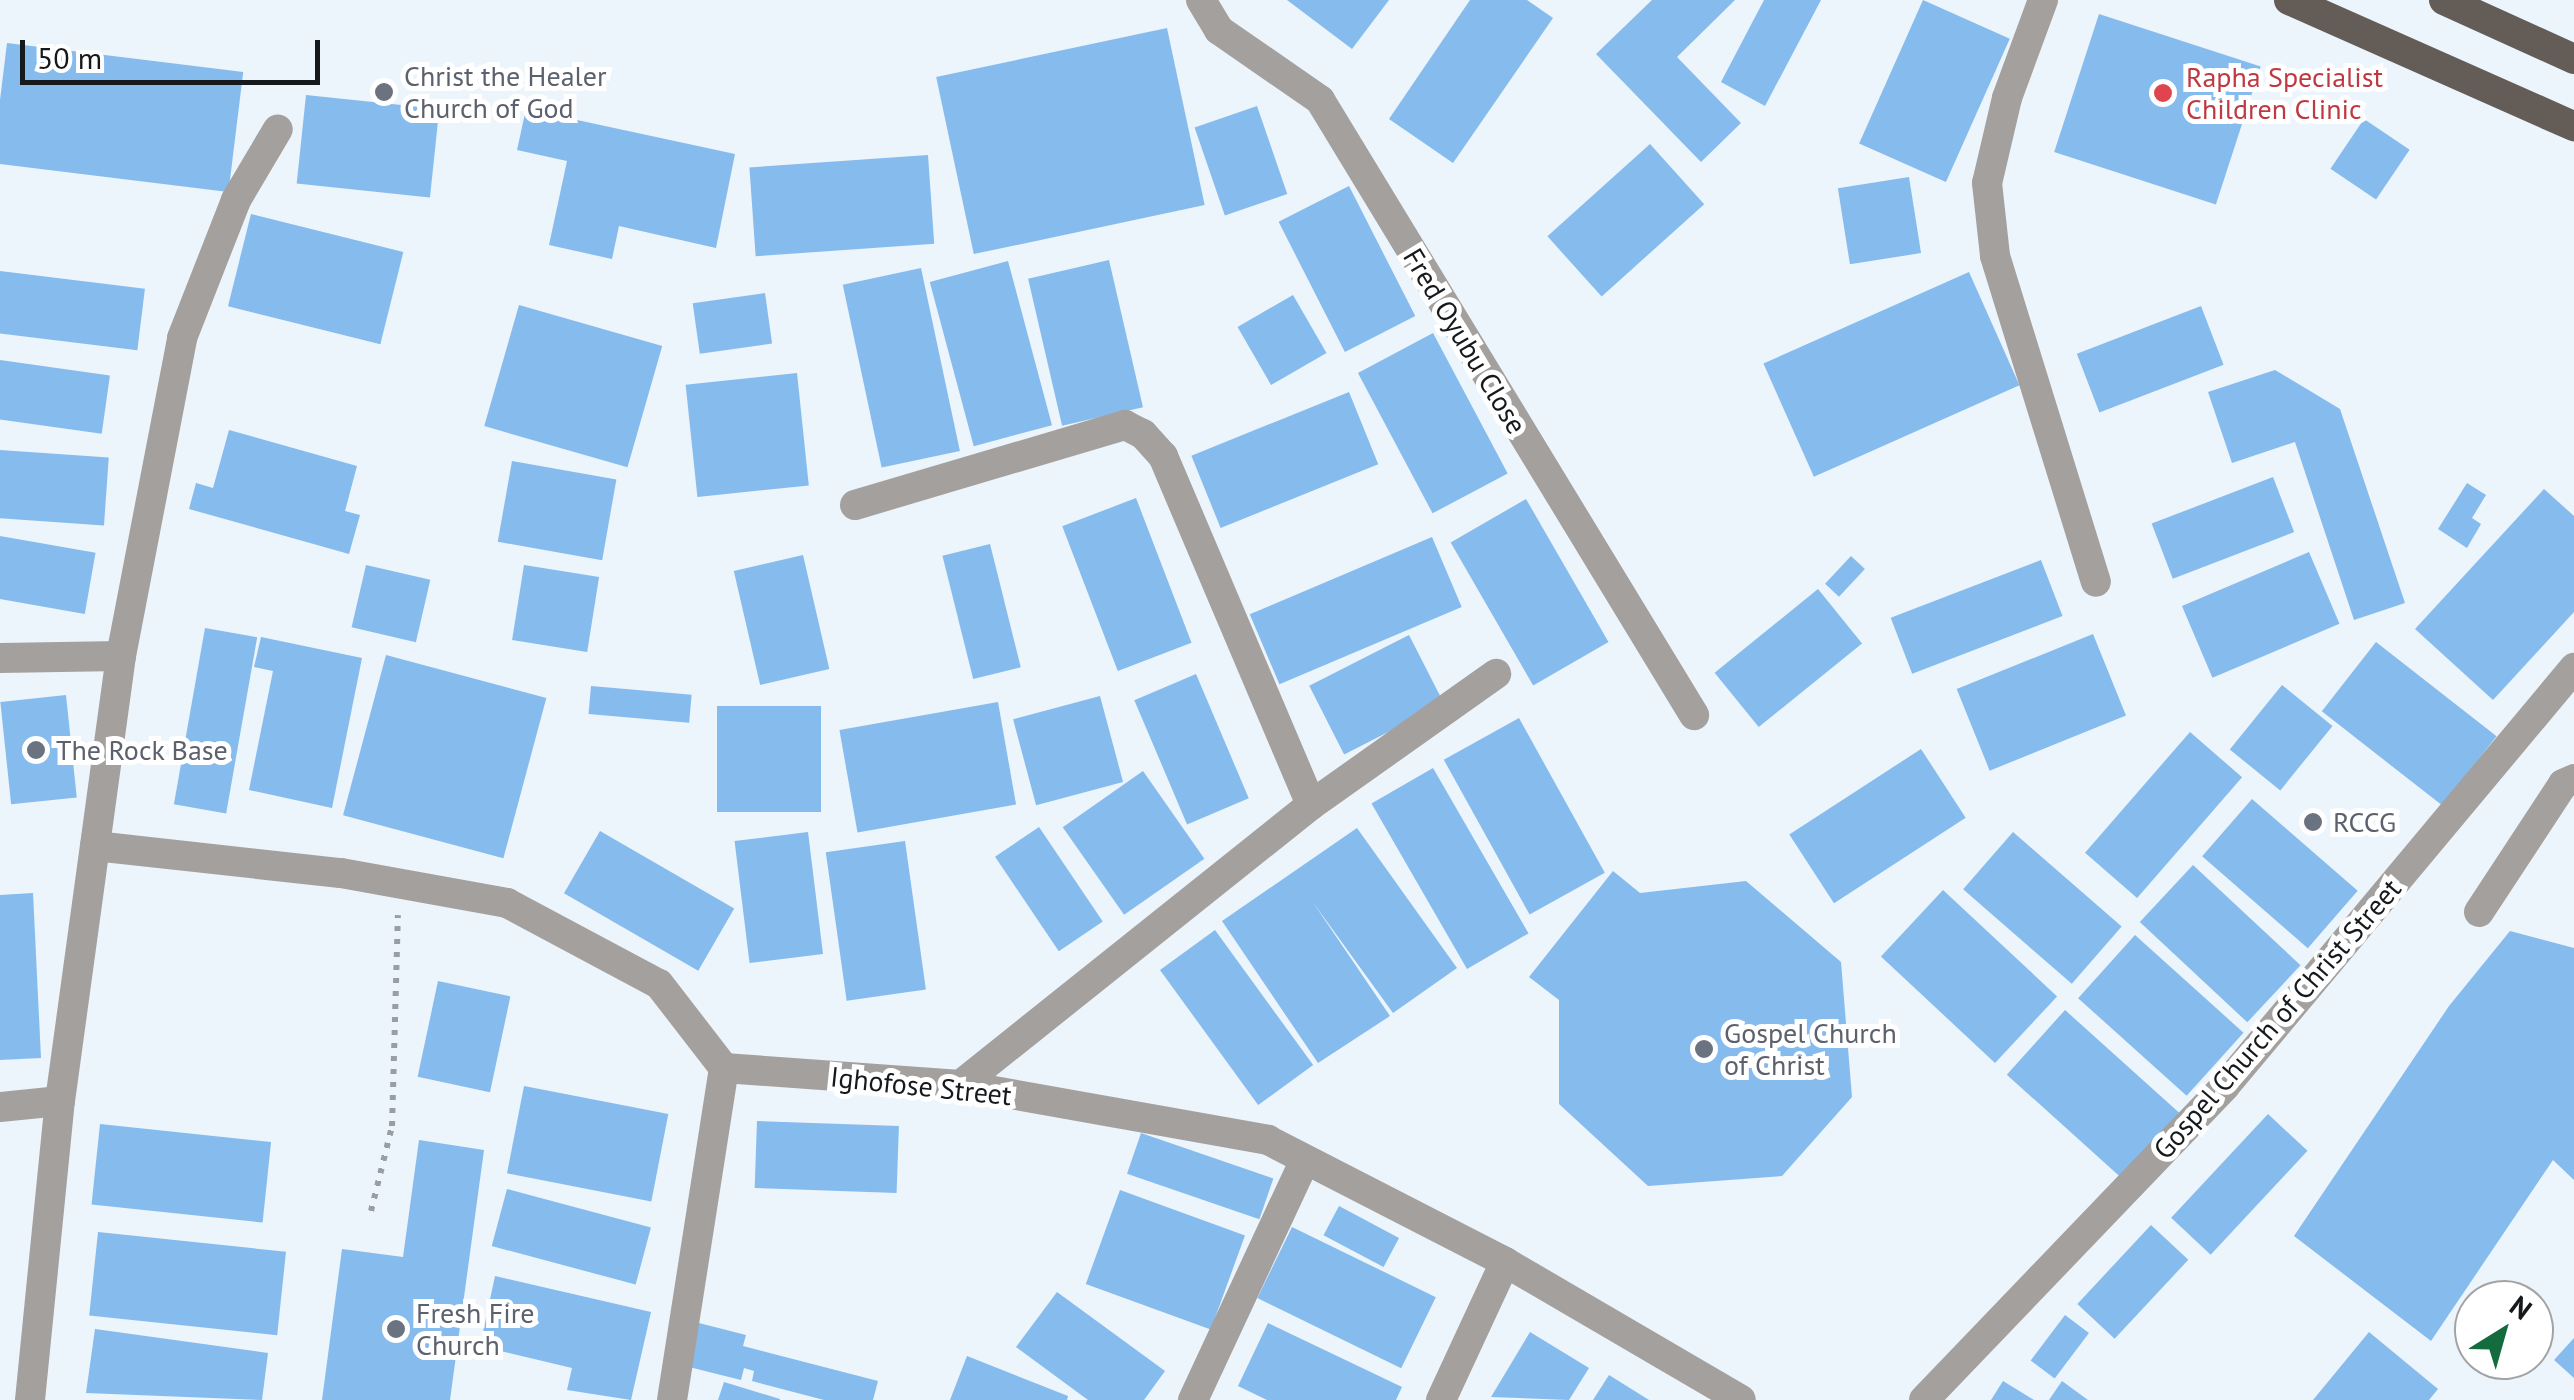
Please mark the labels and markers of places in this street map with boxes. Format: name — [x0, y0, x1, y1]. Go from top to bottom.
place label: Christ the Healer Church of God — [404, 59, 606, 125]
place label: Rapha Specialist Children Clinic — [2186, 60, 2383, 126]
marker: Rapha Specialist Children Clinic — [2150, 80, 2176, 106]
marker: Christ the Healer Church of God — [373, 81, 395, 103]
place label: The Rock Base — [56, 733, 229, 767]
marker: The Rock Base — [25, 739, 47, 761]
place label: RCCG — [2333, 805, 2396, 839]
marker: RCCG — [2302, 811, 2324, 833]
place label: Gospel Church of Christ — [1724, 1016, 1897, 1082]
marker: Gospel Church of Christ — [1693, 1038, 1715, 1060]
place label: Fresh Fire Church — [416, 1296, 535, 1362]
marker: Fresh Fire Church — [385, 1318, 407, 1340]

